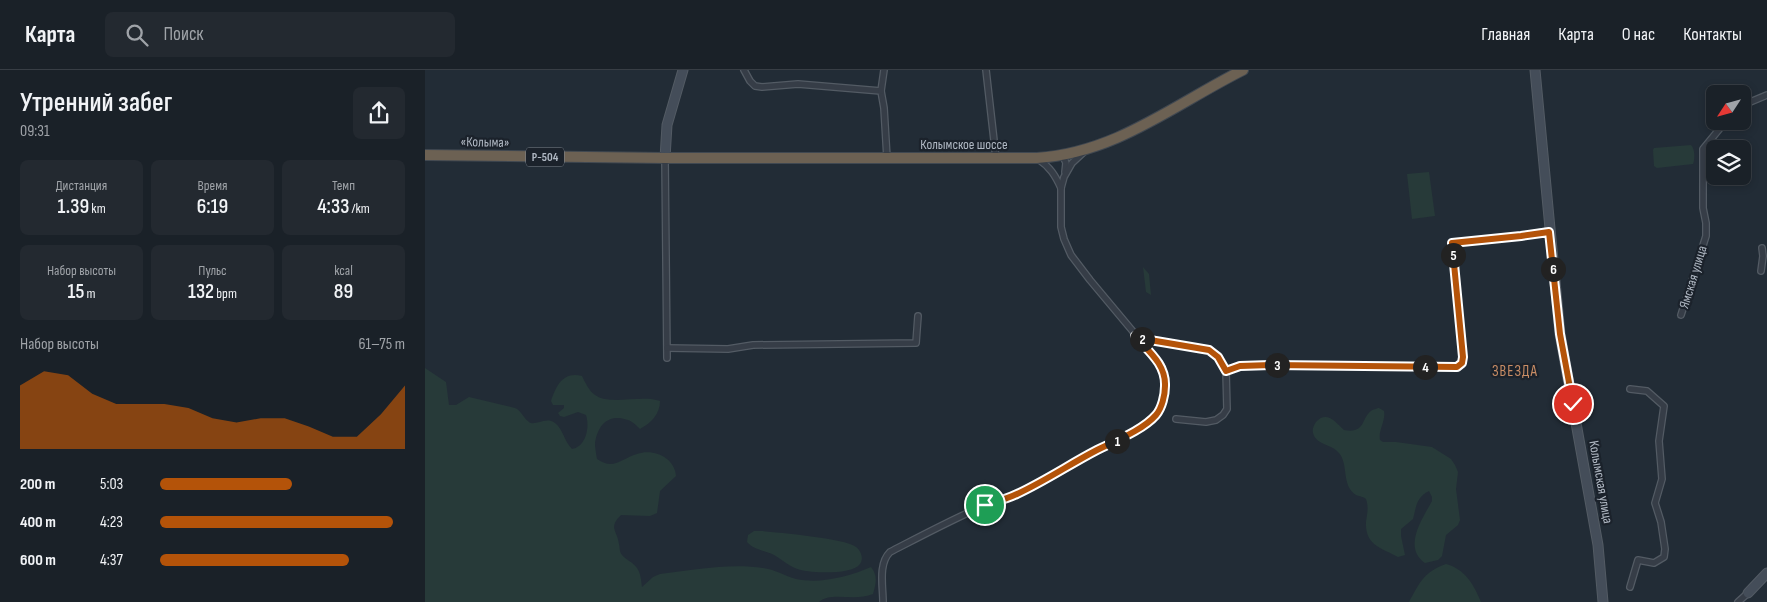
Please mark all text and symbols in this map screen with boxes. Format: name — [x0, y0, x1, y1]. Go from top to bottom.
search box — [105, 12, 455, 57]
text: Карта — [25, 20, 75, 49]
icon: search — [123, 21, 151, 49]
text: Поиск — [163, 23, 204, 46]
text: Главная — [1481, 24, 1530, 45]
text: Карта — [1558, 24, 1594, 45]
text: О нас — [1622, 24, 1655, 45]
text: Контакты — [1683, 24, 1742, 45]
north arrow — [1706, 85, 1751, 130]
map controls — [1706, 85, 1751, 185]
text: Утренний забег — [20, 86, 172, 119]
button: share — [353, 87, 405, 139]
text: 09:31 — [20, 122, 50, 141]
street label: «Колыма» — [461, 133, 509, 151]
street label: Колымское шоссе — [920, 136, 1008, 153]
button: layers — [1706, 140, 1751, 185]
road number: Р-504 — [526, 147, 564, 166]
text: Дистанция — [56, 177, 107, 194]
text: Время — [198, 177, 227, 194]
text: Темп — [332, 177, 355, 194]
text: 1.39 — [57, 194, 89, 219]
text: 6:19 — [197, 194, 228, 219]
text: 4:33 — [317, 194, 349, 219]
text: km — [89, 200, 106, 217]
text: /km — [349, 200, 370, 217]
pin: 5 — [1441, 242, 1465, 268]
street label: Ямская улица — [1675, 243, 1711, 311]
text: 5 — [1450, 247, 1457, 264]
pin: 6 — [1541, 256, 1565, 282]
text: 6 — [1550, 261, 1557, 278]
text: Набор высоты — [47, 262, 116, 279]
text: Пульс — [198, 262, 227, 279]
text: kcal — [334, 262, 353, 279]
text: 15 — [68, 279, 84, 304]
text: 132 — [188, 279, 214, 304]
text: 89 — [334, 279, 353, 304]
text: m — [84, 285, 95, 302]
text: bpm — [214, 285, 237, 302]
pin: 2 — [1129, 326, 1155, 352]
text: 2 — [1139, 331, 1146, 348]
text: Набор высоты — [20, 335, 99, 354]
text: 61–75 m — [359, 335, 405, 354]
pin: 3 — [1265, 352, 1289, 378]
pin: 4 — [1413, 354, 1437, 380]
text: 3 — [1274, 357, 1281, 374]
text: 4 — [1422, 359, 1429, 376]
district label: ЗВЕЗДА — [1492, 362, 1538, 381]
pin — [1552, 383, 1594, 425]
icon: check — [1559, 390, 1587, 418]
pin: 1 — [1105, 428, 1129, 454]
text: 1 — [1115, 433, 1120, 450]
street label: Колымская улица — [1585, 439, 1617, 525]
text: 200 m — [20, 475, 55, 494]
text: 5:03 — [100, 475, 123, 494]
pin — [964, 484, 1006, 526]
icon: arrive — [971, 491, 999, 519]
text: 400 m — [20, 513, 56, 532]
text: 4:23 — [100, 513, 123, 532]
text: 600 m — [20, 551, 56, 570]
text: 4:37 — [100, 551, 123, 570]

